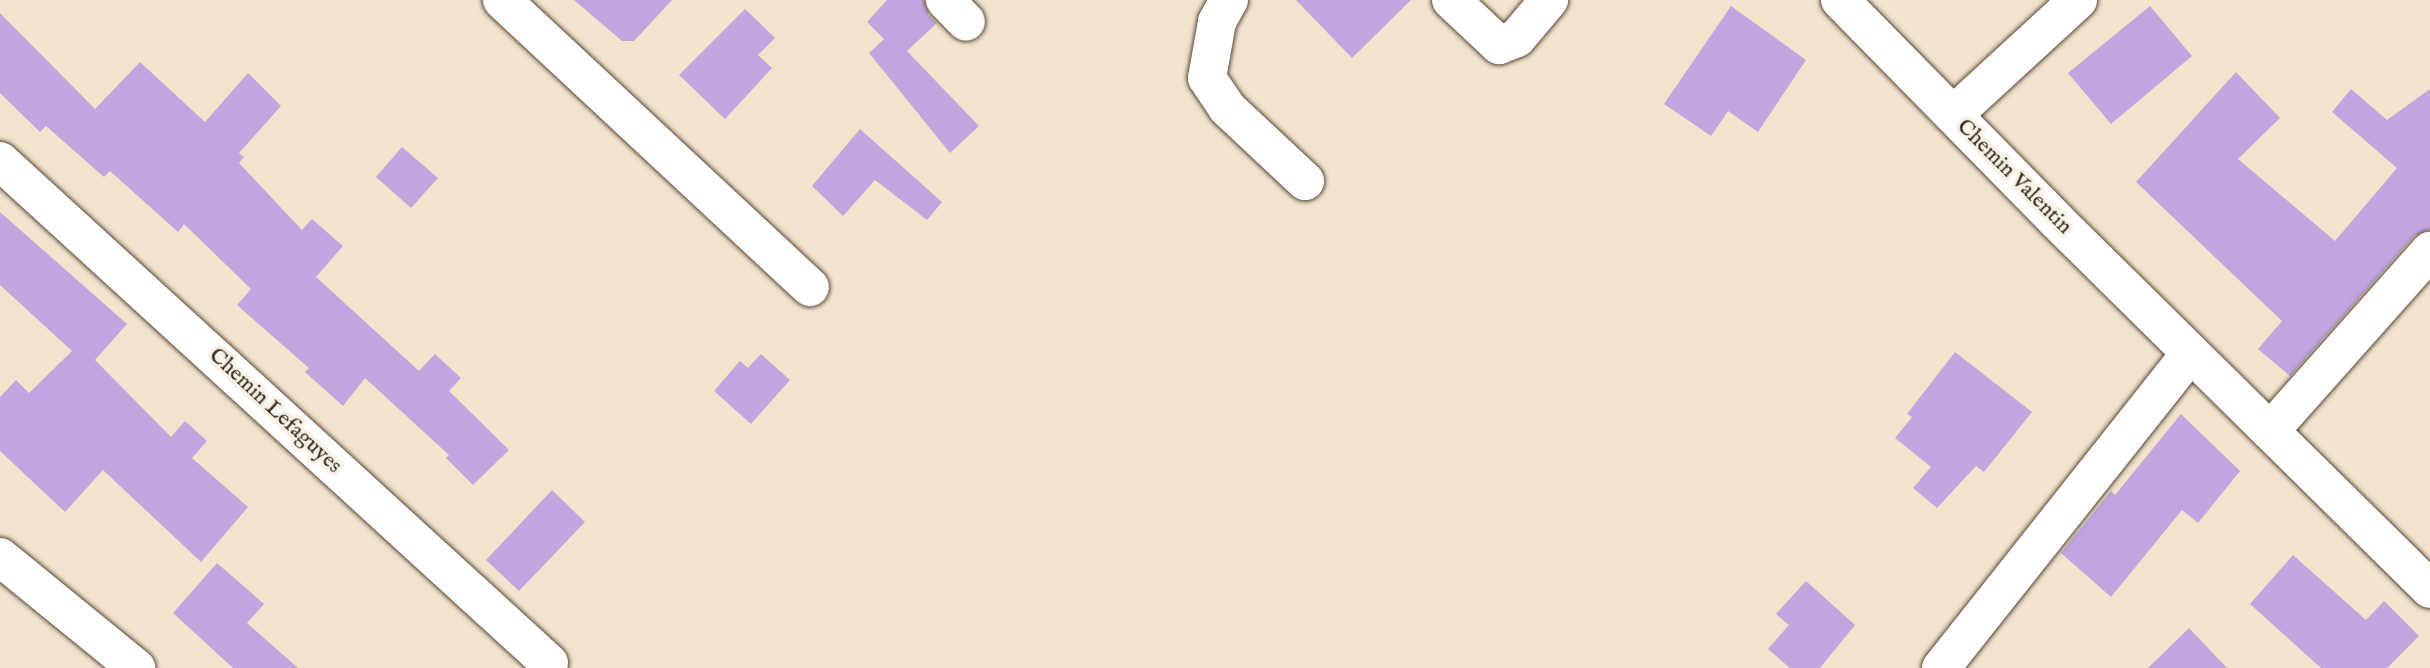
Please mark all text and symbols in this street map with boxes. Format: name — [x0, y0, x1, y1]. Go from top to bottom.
street label: Chemin Valentin — [1951, 114, 2077, 240]
street label: Chemin Lefaguyes — [203, 343, 347, 479]

